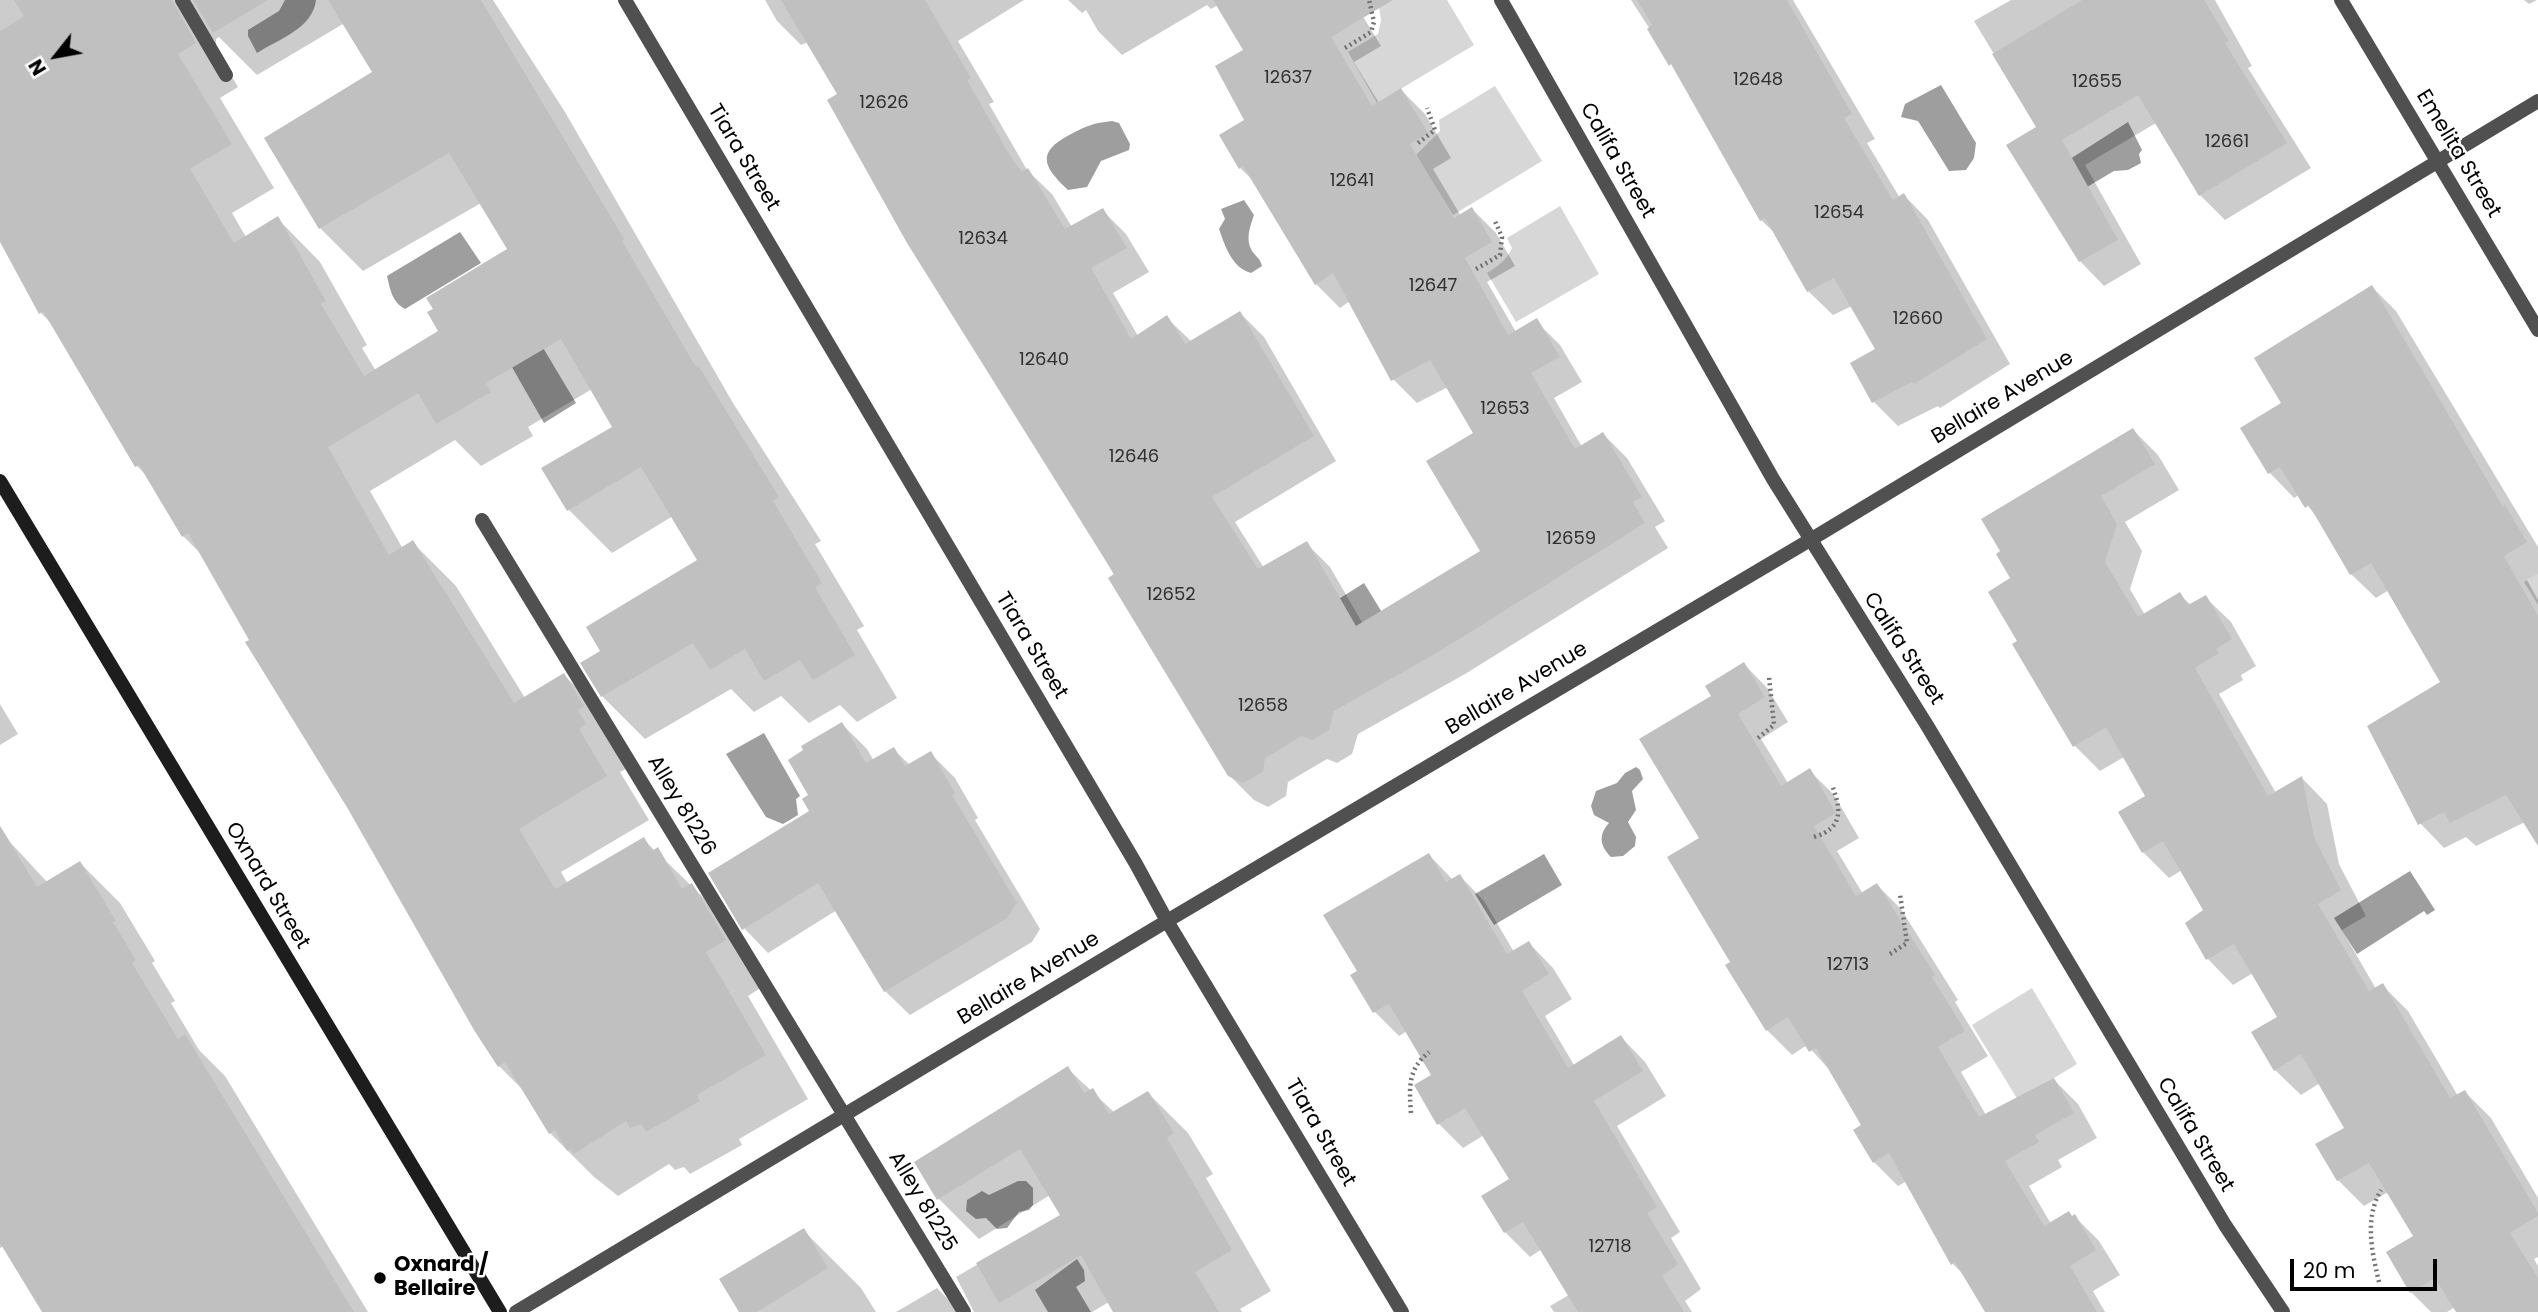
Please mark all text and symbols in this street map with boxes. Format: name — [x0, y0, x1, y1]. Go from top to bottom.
north arrow — [21, 21, 91, 91]
text: N — [22, 54, 53, 80]
house number: 12637 — [1264, 67, 1312, 89]
house number: 12648 — [1733, 69, 1783, 91]
house number: 12655 — [2072, 71, 2122, 93]
street label: Emelita Street — [2410, 85, 2506, 223]
house number: 12626 — [859, 92, 909, 114]
street label: Califa Street — [1574, 99, 1660, 223]
street label: Tiara Street — [701, 100, 785, 216]
house number: 12661 — [2205, 131, 2249, 153]
house number: 12641 — [1330, 170, 1374, 192]
house number: 12654 — [1814, 202, 1864, 224]
house number: 12634 — [958, 228, 1008, 250]
house number: 12647 — [1409, 275, 1457, 297]
house number: 12660 — [1893, 308, 1943, 330]
street label: Bellaire Avenue — [1928, 346, 2078, 450]
house number: 12640 — [1019, 349, 1069, 371]
house number: 12653 — [1480, 398, 1530, 420]
house number: 12646 — [1109, 446, 1159, 468]
house number: 12659 — [1546, 528, 1596, 550]
house number: 12652 — [1146, 584, 1196, 606]
street label: Tiara Street — [989, 588, 1073, 704]
street label: Califa Street — [1857, 588, 1949, 710]
street label: Bellaire Avenue — [1442, 637, 1592, 741]
house number: 12658 — [1238, 695, 1288, 717]
street label: Alley 81226 — [641, 751, 721, 861]
street label: Oxnard Street — [219, 818, 315, 954]
street label: Bellaire Avenue — [954, 927, 1104, 1031]
house number: 12713 — [1827, 954, 1869, 976]
street label: Califa Street — [2151, 1073, 2239, 1197]
street label: Tiara Street — [1279, 1075, 1361, 1191]
street label: Alley 81225 — [882, 1147, 962, 1257]
house number: 12718 — [1588, 1236, 1632, 1258]
scale bar — [2293, 1246, 2440, 1290]
place label: Oxnard / Bellaire — [394, 1253, 488, 1303]
text: 20 m — [2303, 1256, 2356, 1285]
marker: Oxnard / Bellaire — [372, 1270, 388, 1286]

